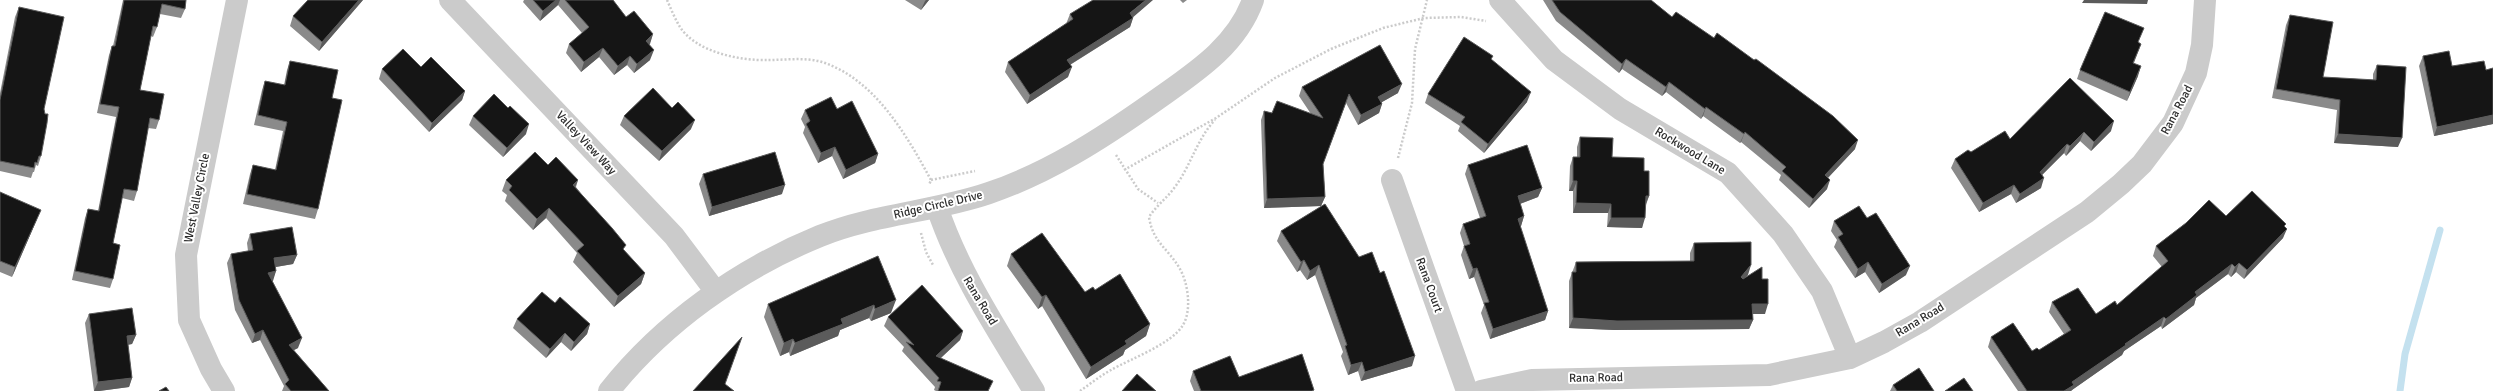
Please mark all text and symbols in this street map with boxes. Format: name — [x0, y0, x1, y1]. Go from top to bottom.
street label: Rana Road — [2158, 83, 2196, 137]
street label: Valley View Way — [553, 108, 620, 178]
street label: Rockwood Lane — [1652, 124, 1728, 178]
street label: West Valley Circle — [181, 152, 213, 244]
street label: Ridge Circle Drive — [892, 187, 984, 223]
street label: Rana Court — [1412, 256, 1446, 314]
street label: Rana Road — [960, 274, 1000, 328]
street label: Rana Road — [1893, 300, 1947, 340]
street label: Rana Road — [1569, 370, 1623, 386]

